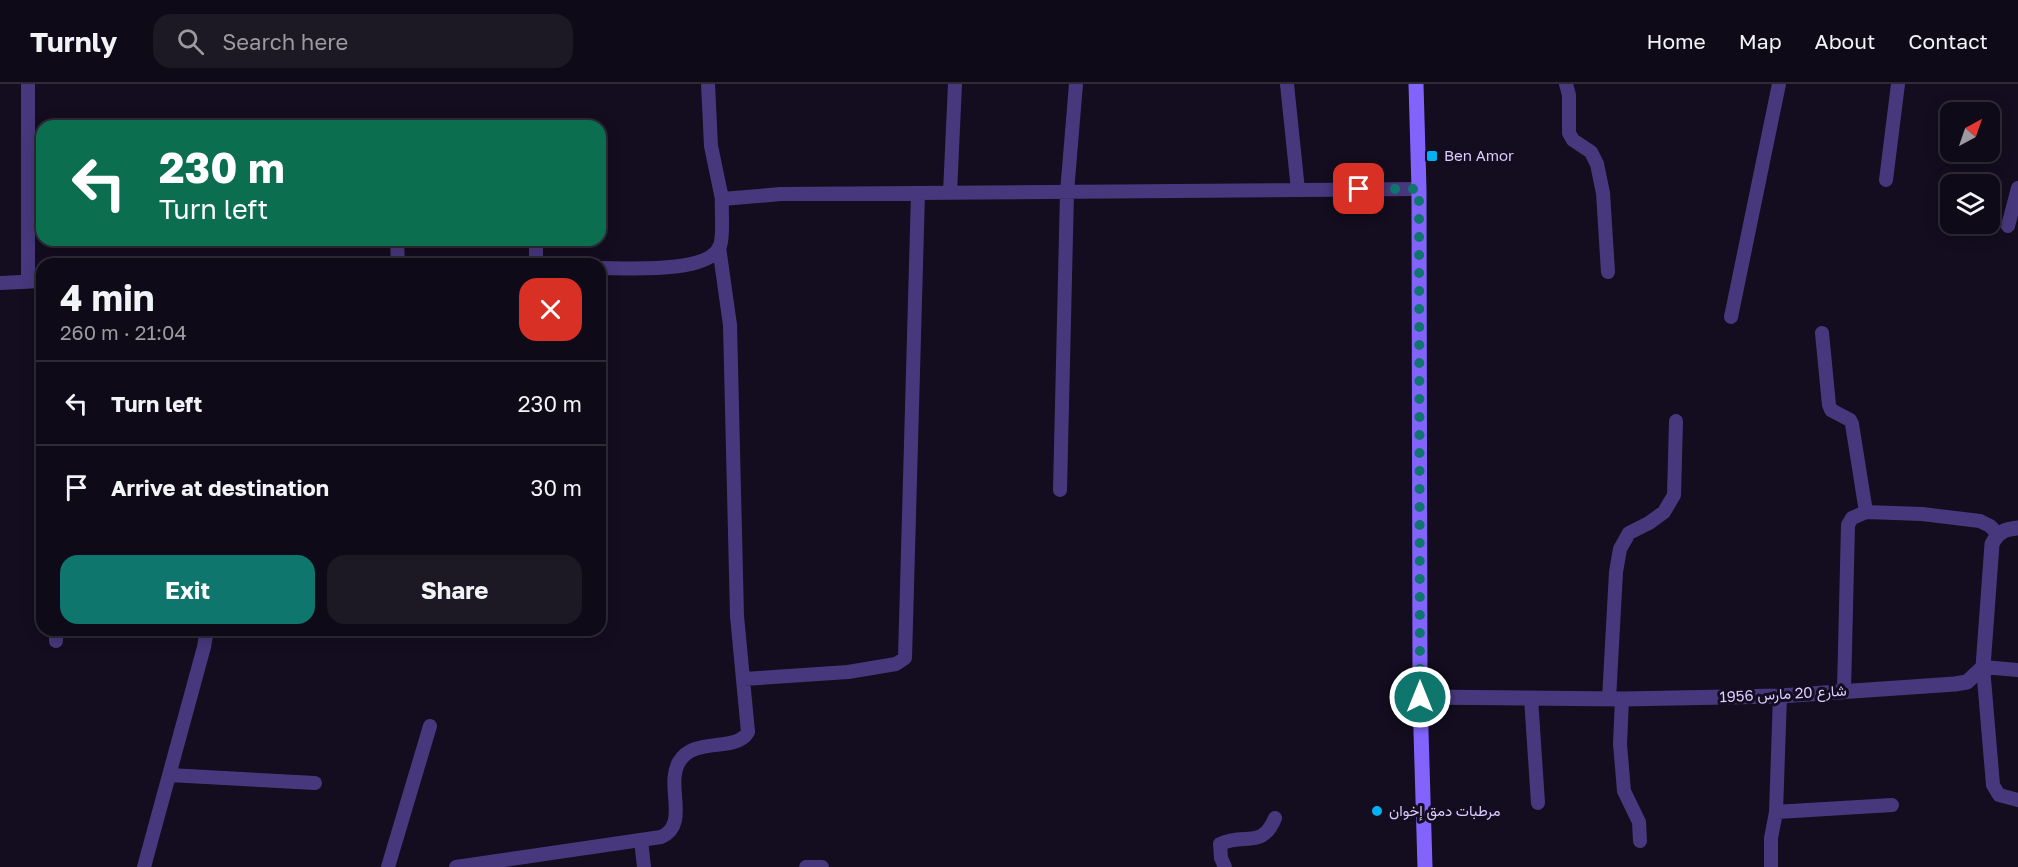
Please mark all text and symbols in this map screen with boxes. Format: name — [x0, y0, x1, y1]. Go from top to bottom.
search box — [153, 14, 573, 68]
text: Turnly — [30, 25, 117, 58]
icon: search — [174, 25, 207, 58]
text: Search here — [222, 28, 348, 55]
text: Home — [1646, 28, 1706, 54]
text: Map — [1739, 28, 1782, 54]
text: About — [1815, 28, 1875, 54]
text: Contact — [1908, 28, 1988, 54]
north arrow — [1940, 102, 2000, 162]
map controls — [1940, 102, 2000, 234]
text: 230 m — [159, 142, 285, 192]
icon: left — [60, 144, 138, 222]
place label: Ben Amor — [1444, 146, 1514, 164]
marker: Ben Amor — [1425, 149, 1439, 163]
pin — [1333, 163, 1384, 214]
icon: arrive — [1342, 172, 1375, 205]
button: layers — [1940, 174, 2000, 234]
text: Turn left — [159, 193, 268, 225]
text: 4 min — [60, 276, 155, 319]
button: close — [519, 278, 582, 341]
text: 260 m · 21:04 — [60, 320, 187, 344]
icon: left — [60, 387, 93, 420]
text: Turn left — [111, 390, 202, 417]
text: 230 m — [518, 390, 582, 417]
icon: arrive — [60, 471, 93, 504]
text: Arrive at destination — [111, 474, 329, 501]
text: 30 m — [531, 474, 582, 501]
button: Exit — [60, 555, 315, 624]
button: Share — [327, 555, 582, 624]
position arrow — [1388, 665, 1452, 729]
street label: شارع 20 مارس 1956 — [1719, 681, 1847, 708]
place label: مرطبات دمق إخوان — [1389, 801, 1500, 821]
marker: مرطبات دمق إخوان — [1370, 804, 1384, 818]

